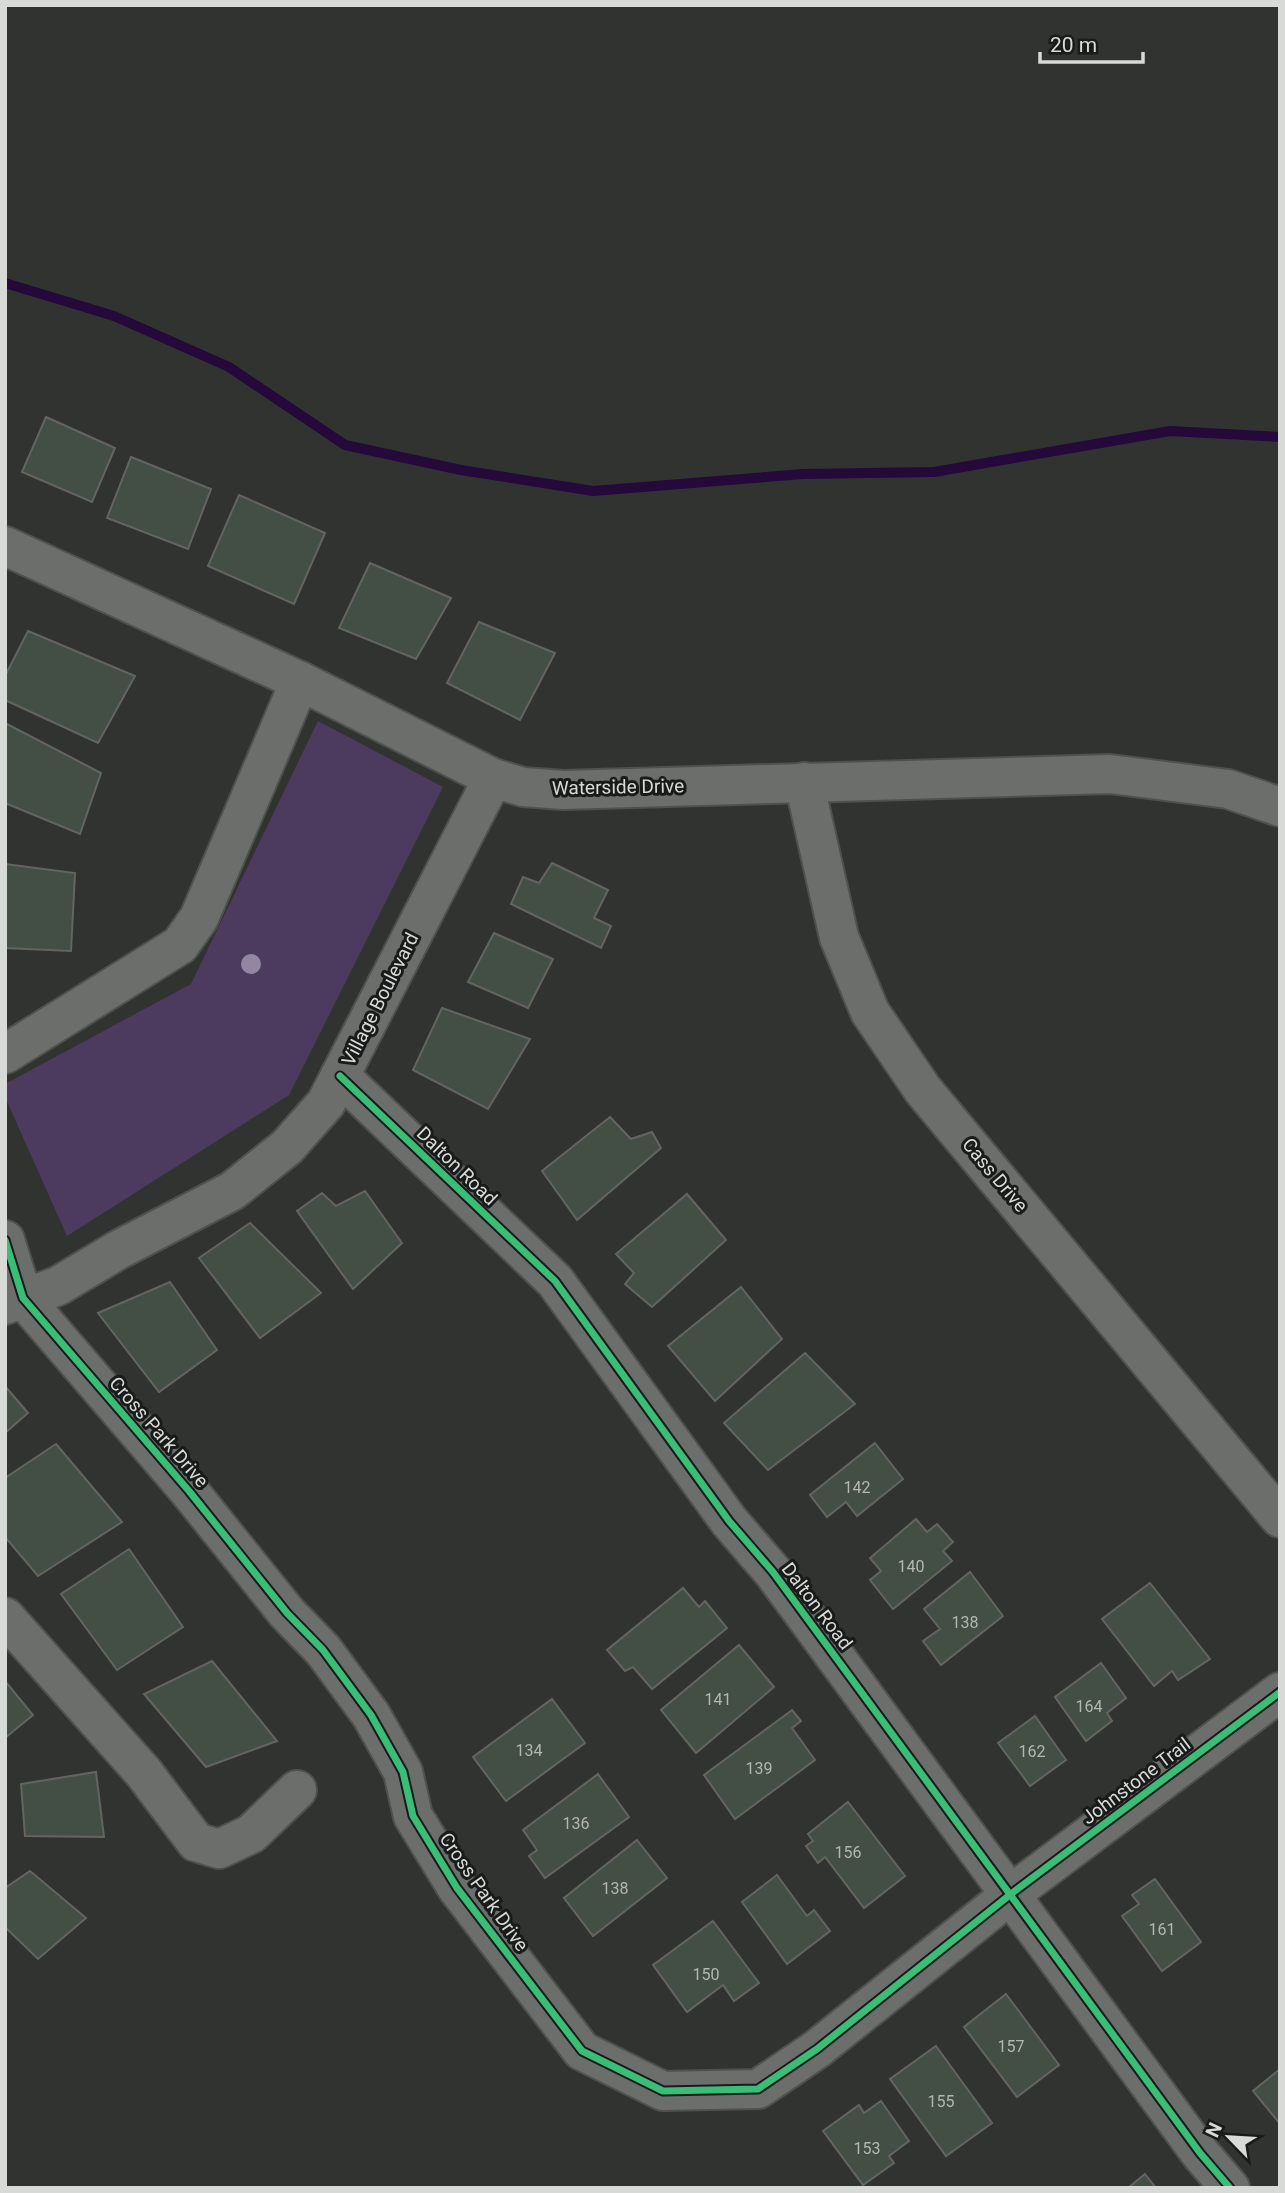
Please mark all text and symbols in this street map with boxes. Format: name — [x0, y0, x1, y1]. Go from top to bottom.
scale bar — [1040, 21, 1143, 65]
text: 20 m — [1050, 33, 1097, 57]
street label: Waterside Drive — [552, 774, 684, 800]
street label: Village Boulevard — [337, 929, 423, 1069]
street label: Dalton Road — [412, 1122, 502, 1210]
street label: Cass Drive — [957, 1133, 1033, 1217]
street label: Cross Park Drive — [105, 1372, 213, 1492]
house number: 142 — [844, 1478, 870, 1497]
house number: 140 — [898, 1557, 924, 1576]
street label: Dalton Road — [777, 1558, 857, 1654]
house number: 138 — [952, 1613, 978, 1632]
house number: 141 — [705, 1690, 731, 1709]
house number: 164 — [1076, 1697, 1102, 1716]
street label: Johnstone Trail — [1077, 1733, 1195, 1829]
house number: 134 — [516, 1741, 542, 1760]
house number: 162 — [1019, 1742, 1045, 1761]
house number: 139 — [746, 1759, 772, 1778]
house number: 136 — [563, 1814, 589, 1833]
street label: Cross Park Drive — [435, 1828, 533, 1956]
house number: 156 — [835, 1843, 861, 1862]
house number: 138 — [602, 1879, 628, 1898]
house number: 161 — [1149, 1920, 1175, 1939]
house number: 150 — [693, 1965, 719, 1984]
house number: 157 — [998, 2037, 1024, 2056]
house number: 155 — [928, 2092, 954, 2111]
north arrow — [1194, 2102, 1264, 2172]
text: N — [1201, 2119, 1227, 2141]
house number: 153 — [854, 2139, 880, 2158]

